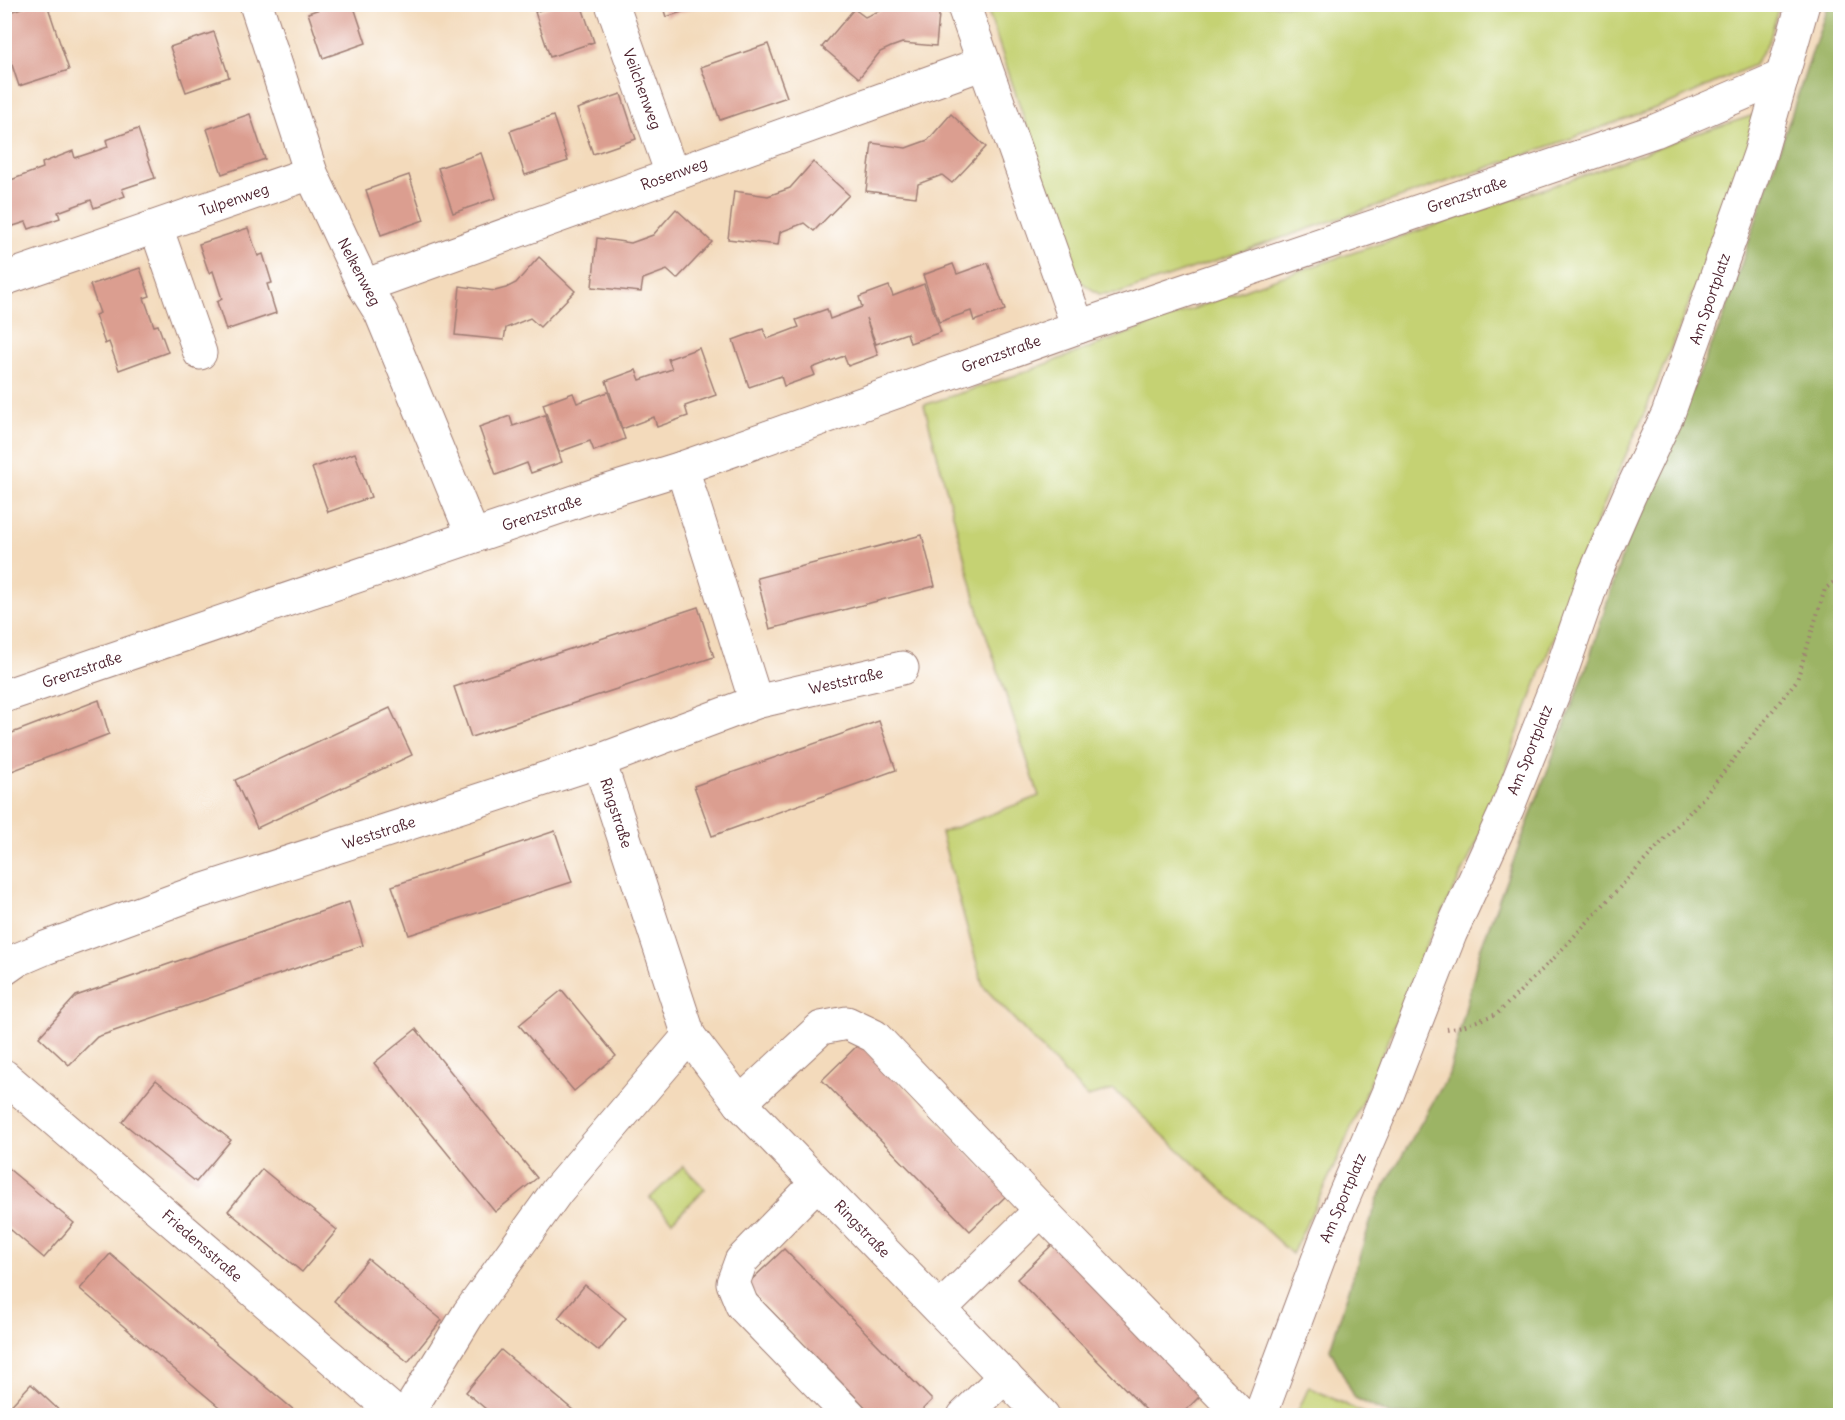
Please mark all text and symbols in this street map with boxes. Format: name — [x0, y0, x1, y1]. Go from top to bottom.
street label: Veilchenweg — [619, 46, 666, 132]
street label: Rosenweg — [638, 153, 710, 194]
street label: Grenzstraße — [1424, 172, 1509, 217]
street label: Tulpenweg — [197, 179, 271, 220]
street label: Nelkenweg — [334, 235, 385, 309]
street label: Am Sportplatz — [1685, 251, 1734, 347]
street label: Grenzstraße — [959, 330, 1043, 377]
street label: Grenzstraße — [499, 490, 584, 535]
street label: Grenzstraße — [39, 647, 124, 692]
street label: Weststraße — [807, 663, 885, 698]
street label: Am Sportplatz — [1503, 702, 1556, 798]
street label: Ringstraße — [596, 775, 637, 850]
street label: Weststraße — [340, 812, 418, 853]
street label: Am Sportplatz — [1315, 1150, 1370, 1245]
street label: Ringstraße — [830, 1196, 894, 1261]
street label: Friedensstraße — [158, 1206, 246, 1286]

